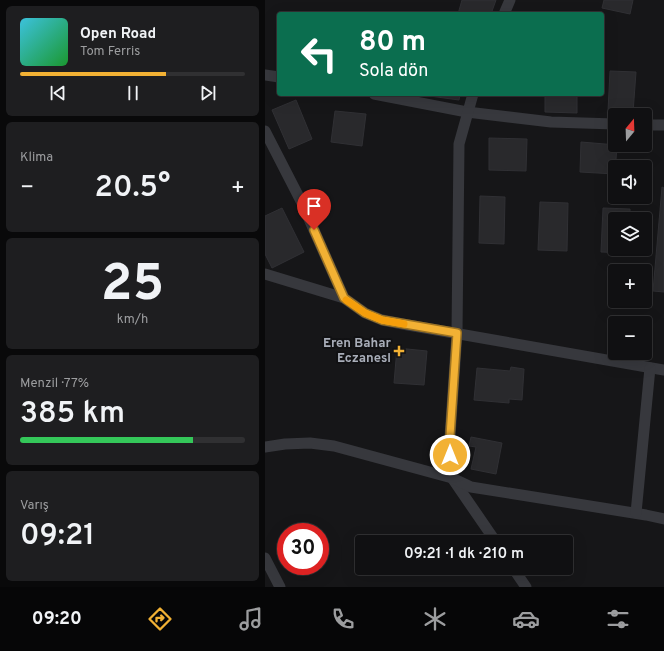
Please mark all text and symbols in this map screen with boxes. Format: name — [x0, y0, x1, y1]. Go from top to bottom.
text: Open Road — [80, 25, 156, 44]
text: 80 m — [359, 25, 426, 61]
icon: left — [293, 28, 345, 80]
text: Tom Ferris — [80, 44, 140, 60]
text: Sola dön — [359, 60, 428, 83]
icon: previous — [47, 82, 69, 104]
icon: pause — [122, 82, 144, 104]
icon: next — [197, 82, 219, 104]
north arrow — [608, 108, 652, 152]
map controls — [608, 108, 652, 360]
text: Klima — [20, 150, 53, 166]
button: sound — [608, 160, 652, 204]
text: 20.5° — [95, 170, 170, 207]
text: − — [20, 175, 34, 202]
text: + — [231, 175, 245, 202]
pin — [297, 189, 331, 230]
icon: arrive — [303, 195, 325, 217]
button: layers — [608, 212, 652, 256]
text: 25 — [101, 253, 164, 319]
button: + — [608, 264, 652, 308]
text: km/h — [117, 312, 148, 328]
button: − — [608, 316, 652, 360]
place label: Eren Bahar Eczanesi — [323, 336, 392, 367]
marker: Eren Bahar Eczanesi — [394, 346, 404, 356]
text: Menzil · 77% — [20, 376, 89, 392]
text: 385 km — [20, 396, 125, 433]
position arrow — [429, 434, 471, 476]
text: Varış — [20, 498, 49, 514]
text: 09:21 — [20, 518, 95, 555]
speed limit sign: 30 — [277, 523, 329, 575]
text: 09:21 · 1 dk · 210 m — [404, 545, 524, 564]
icon: directions — [146, 605, 174, 633]
icon: music — [237, 605, 265, 633]
icon: phone — [329, 605, 357, 633]
icon: climate — [421, 605, 449, 633]
icon: car — [512, 605, 540, 633]
icon: filters — [604, 605, 632, 633]
text: 09:20 — [32, 608, 82, 631]

